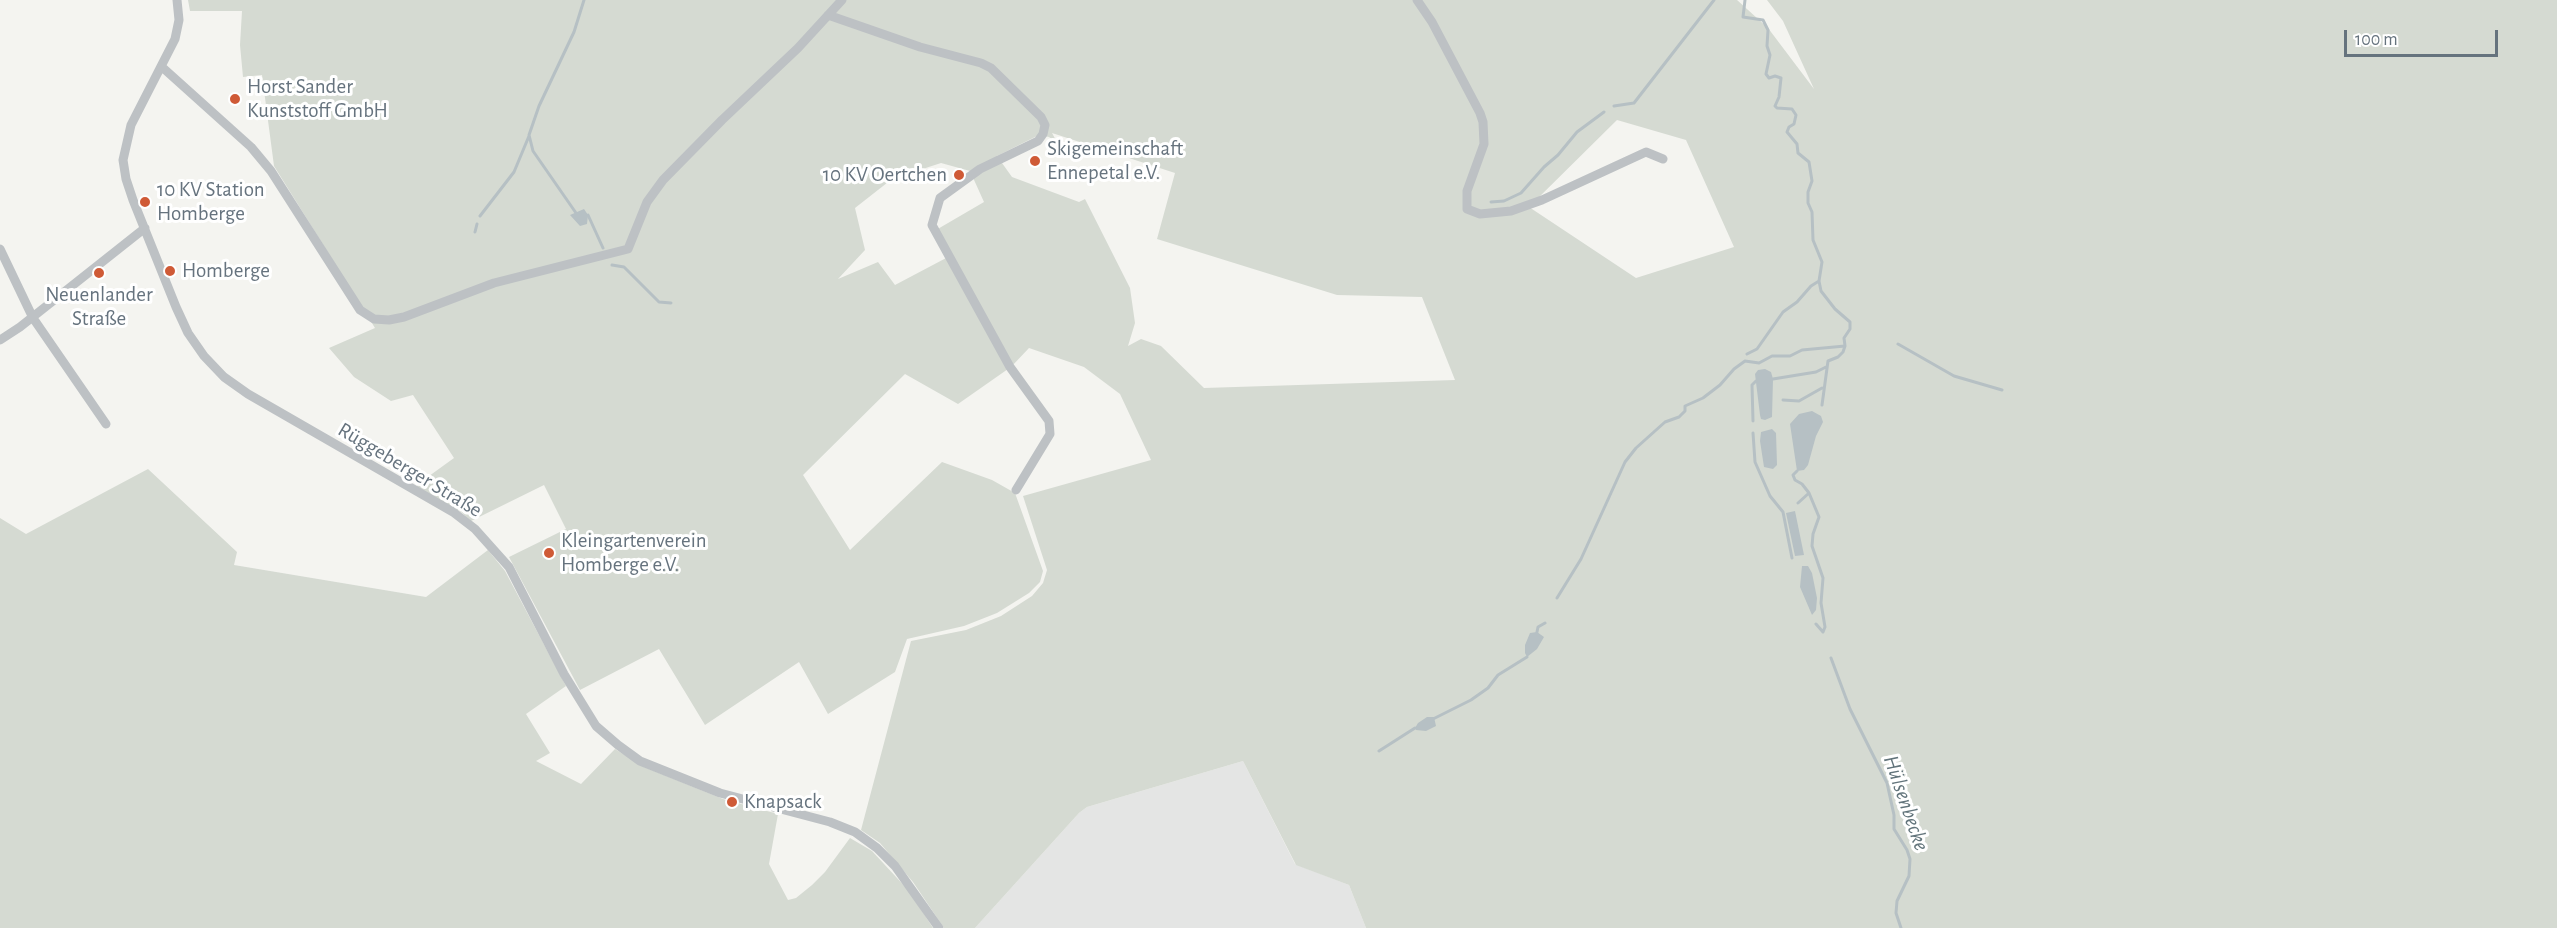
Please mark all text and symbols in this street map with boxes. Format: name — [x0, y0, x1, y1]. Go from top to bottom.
scale bar — [2347, 18, 2502, 56]
text: 100 m — [2355, 31, 2398, 49]
place label: Horst Sander Kunststoff GmbH — [247, 74, 388, 124]
marker: Horst Sander Kunststoff GmbH — [228, 92, 242, 106]
place label: Skigemeinschaft Ennepetal e.V. — [1047, 136, 1183, 186]
marker: Skigemeinschaft Ennepetal e.V. — [1028, 154, 1042, 168]
place label: 10 KV Oertchen — [823, 162, 947, 188]
marker: 10 KV Oertchen — [952, 168, 966, 182]
place label: 10 KV Station Homberge — [157, 177, 265, 227]
marker: 10 KV Station Homberge — [138, 195, 152, 209]
place label: Homberge — [182, 258, 270, 284]
marker: Homberge — [163, 264, 177, 278]
marker: Neuenlander Straße — [92, 266, 106, 280]
place label: Neuenlander Straße — [45, 282, 153, 332]
street label: Rüggeberger Straße — [333, 417, 487, 523]
place label: Kleingartenverein Homberge e.V. — [561, 528, 707, 578]
marker: Kleingartenverein Homberge e.V. — [542, 546, 556, 560]
water label: Hülsenbecke — [1877, 752, 1935, 854]
place label: Knapsack — [744, 789, 822, 815]
marker: Knapsack — [725, 795, 739, 809]

